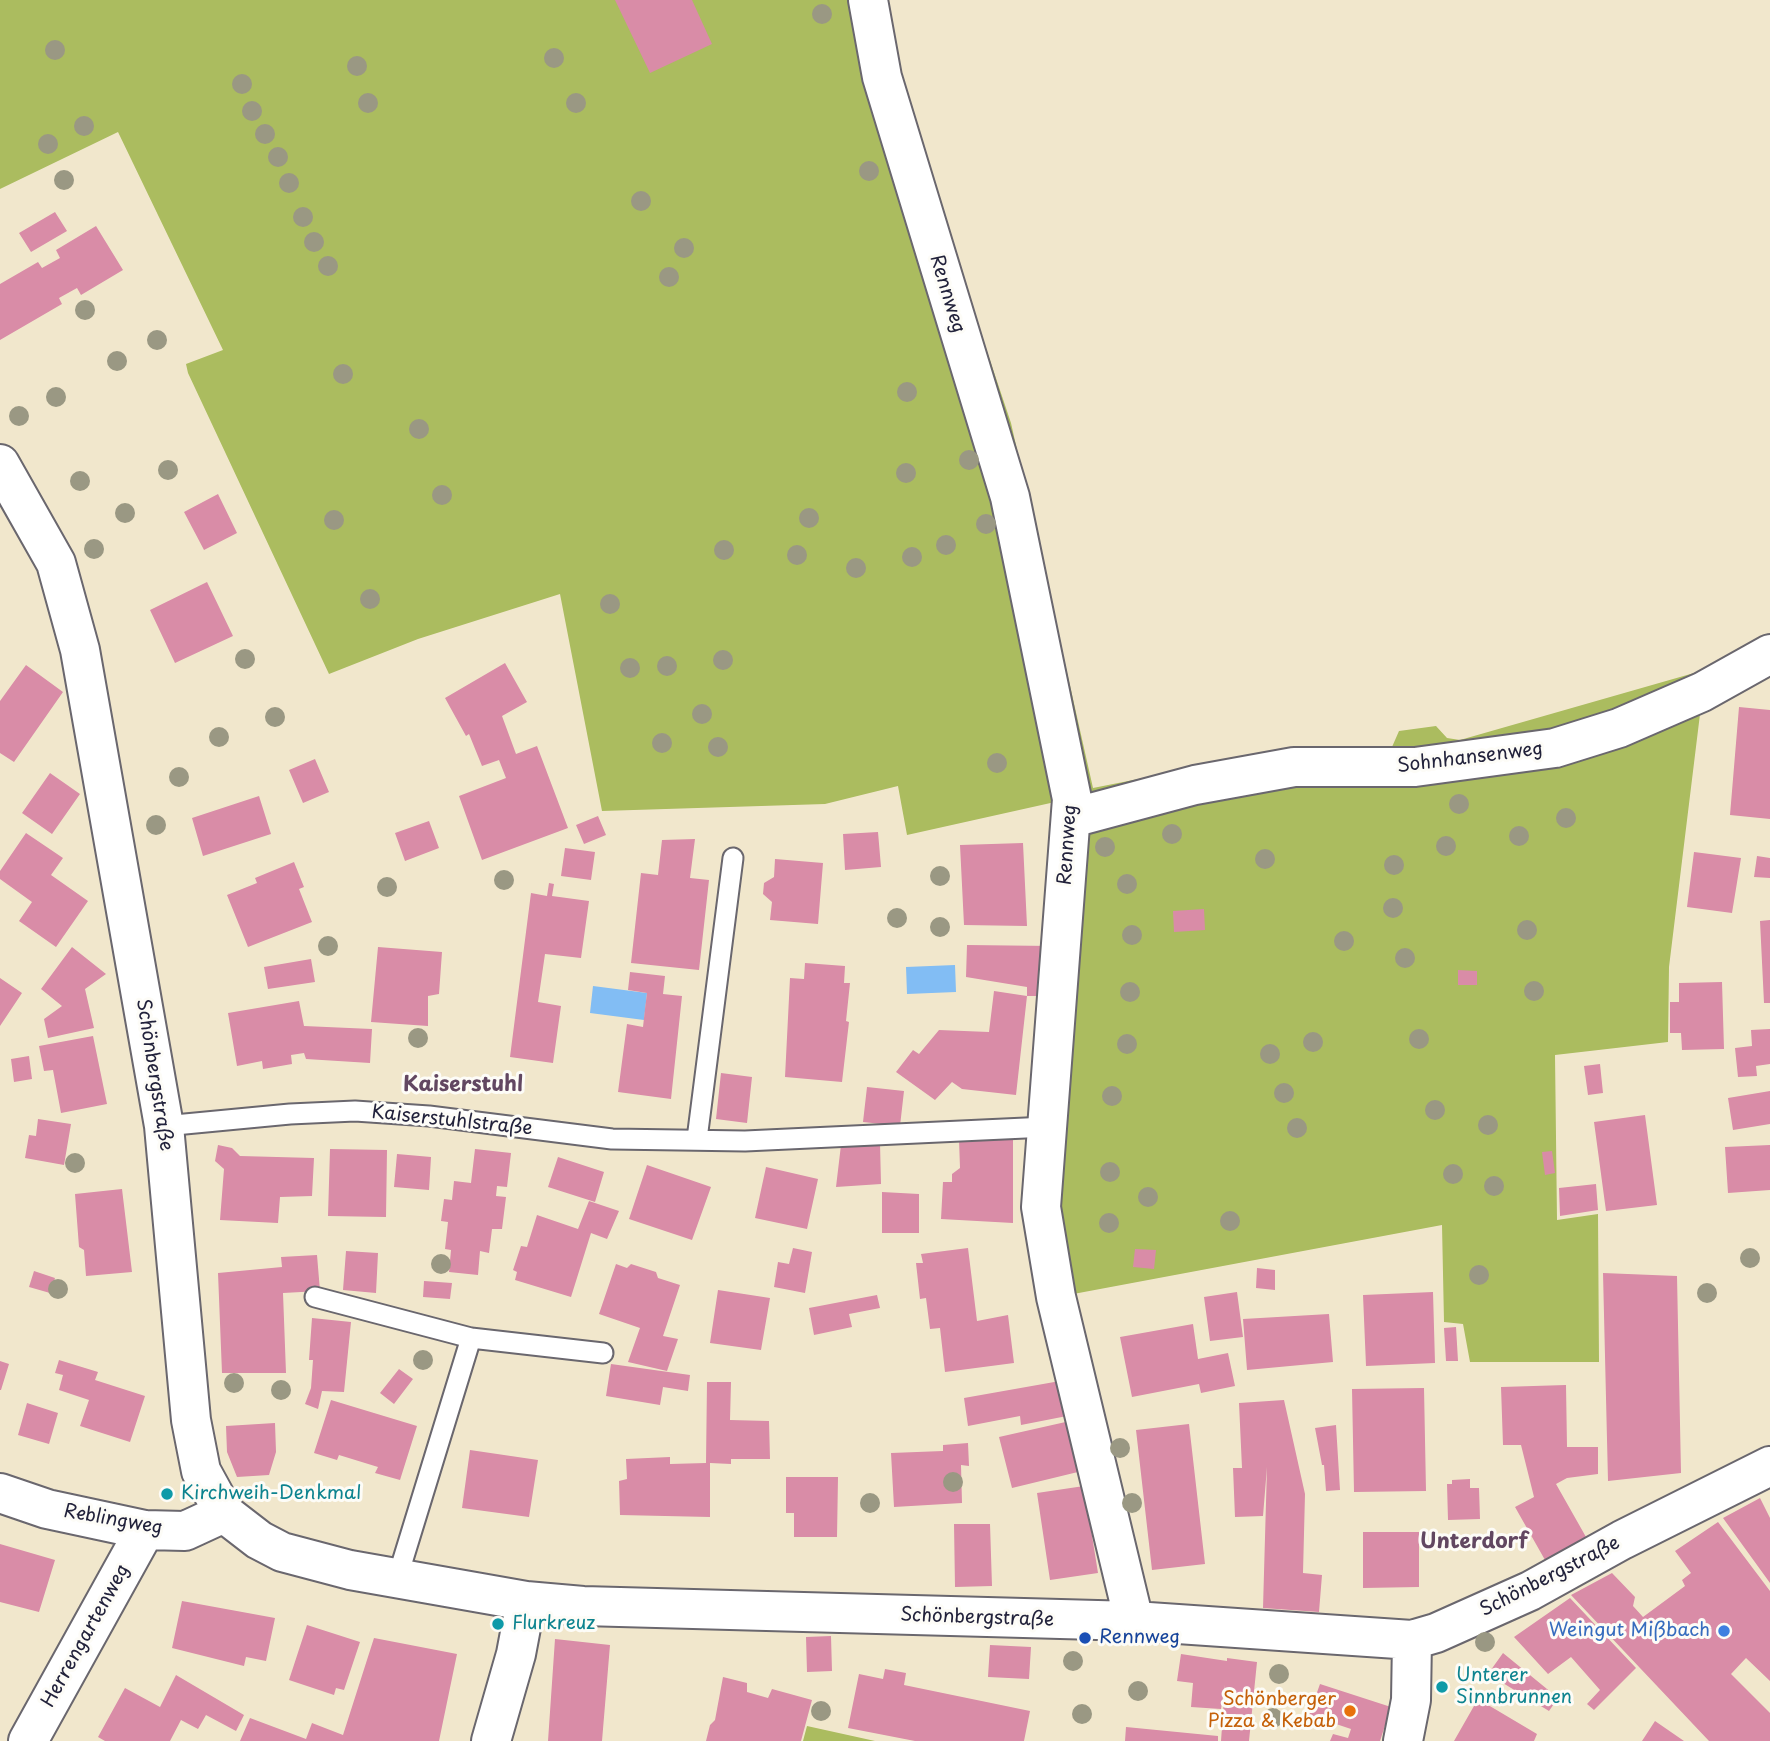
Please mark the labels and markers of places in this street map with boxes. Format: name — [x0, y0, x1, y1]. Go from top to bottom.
place label: Kirchweih-Denkmal — [181, 1483, 361, 1505]
marker: Kirchweih-Denkmal — [159, 1486, 175, 1502]
place label: Flurkreuz — [512, 1613, 595, 1635]
marker: Flurkreuz — [490, 1616, 506, 1632]
place label: Weingut Mißbach — [1549, 1620, 1710, 1642]
marker: Weingut Mißbach — [1716, 1623, 1732, 1639]
place label: Rennweg — [1099, 1627, 1180, 1649]
marker: Rennweg — [1077, 1630, 1093, 1646]
place label: Unterer Sinnbrunnen — [1456, 1665, 1573, 1709]
marker: Unterer Sinnbrunnen — [1434, 1679, 1450, 1695]
place label: Schönberger Pizza & Kebab — [1208, 1689, 1336, 1733]
marker: Schönberger Pizza & Kebab — [1342, 1703, 1358, 1719]

